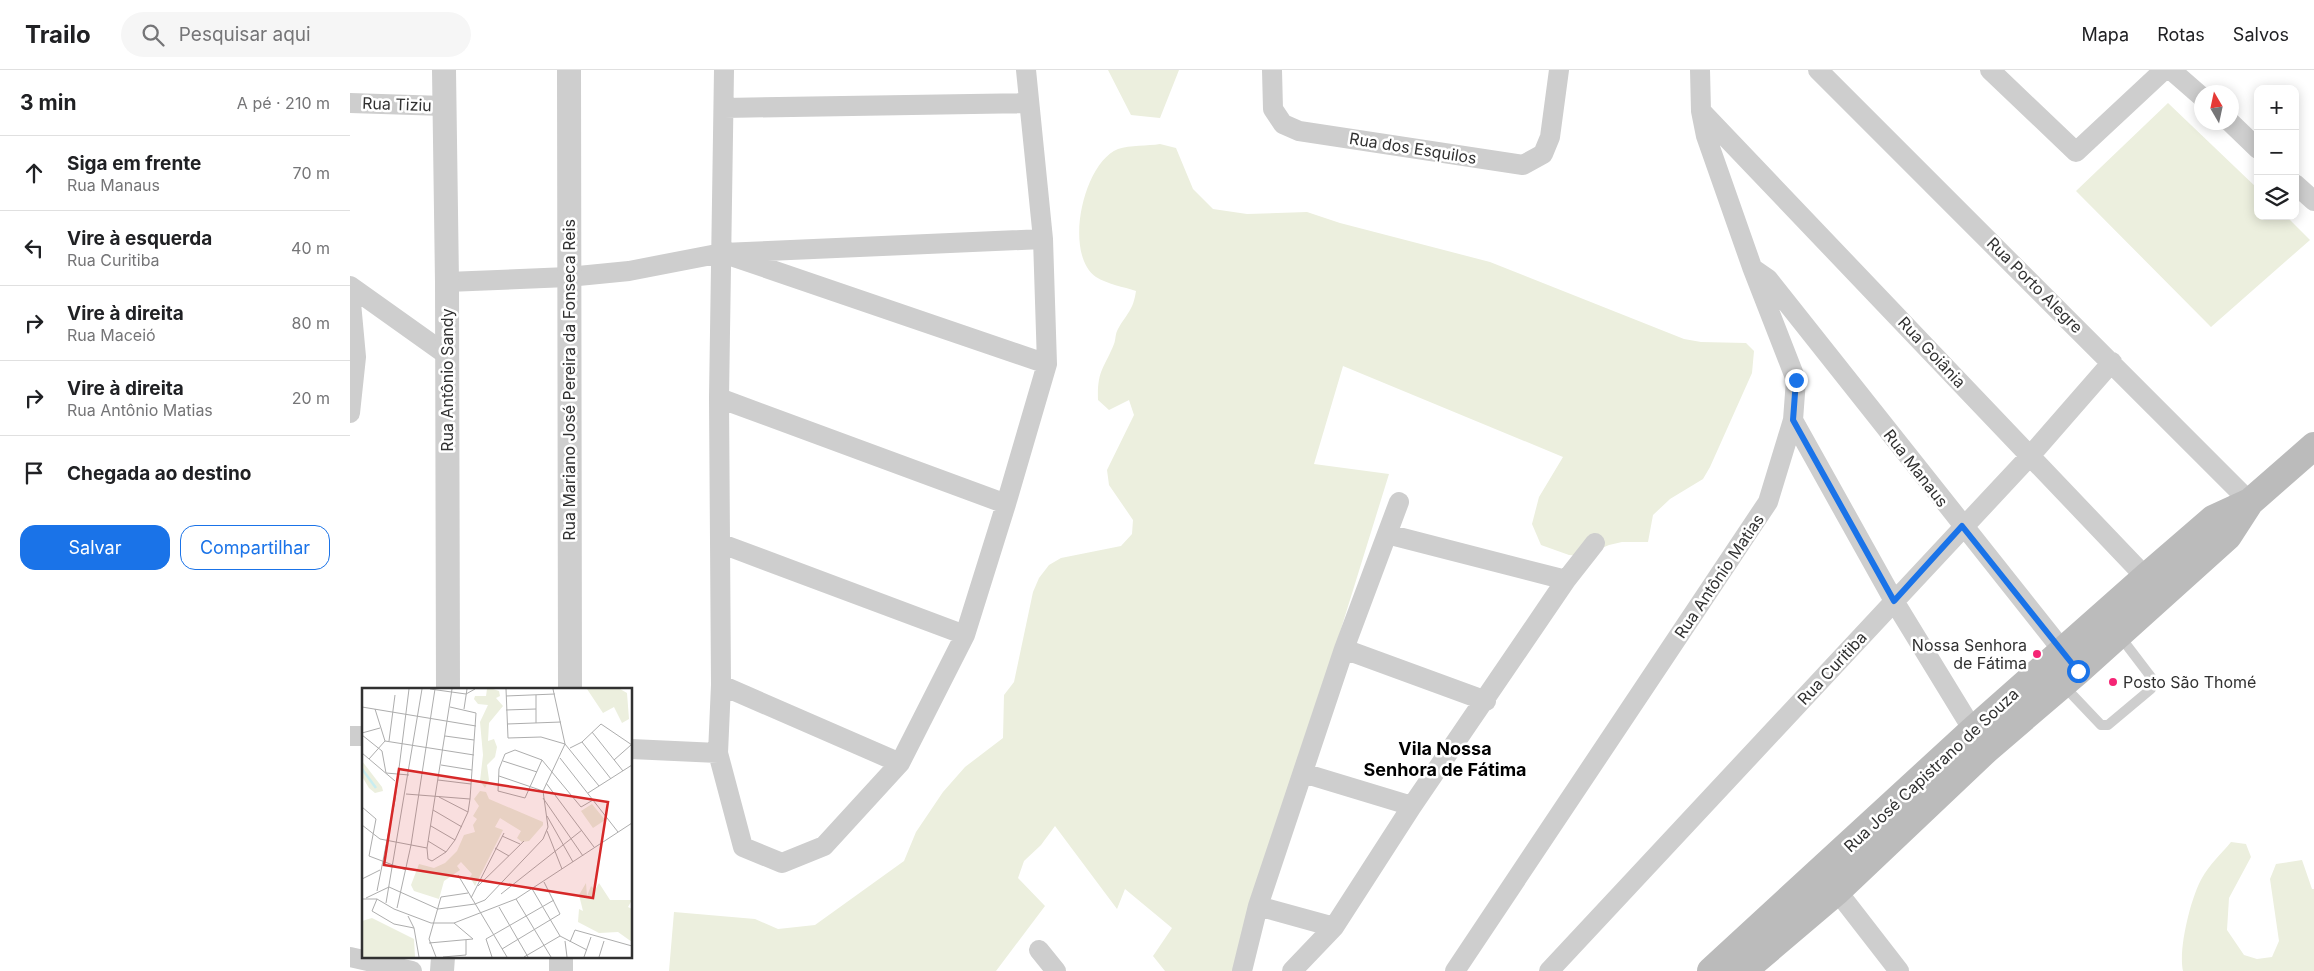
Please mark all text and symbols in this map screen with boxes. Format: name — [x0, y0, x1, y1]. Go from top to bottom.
search box — [121, 12, 471, 57]
text: Trailo — [25, 20, 91, 49]
icon: search — [139, 21, 167, 49]
text: Pesquisar aqui — [179, 23, 311, 46]
text: Mapa — [2081, 24, 2129, 45]
text: Rotas — [2157, 24, 2205, 45]
text: Salvos — [2233, 24, 2289, 45]
north arrow — [2194, 85, 2239, 130]
map controls — [2254, 85, 2299, 220]
button: + — [2254, 85, 2299, 130]
text: 3 min — [20, 90, 76, 115]
text: A pé · 210 m — [237, 93, 330, 113]
street label: Rua Tiziu — [362, 93, 432, 115]
street label: Rua dos Esquilos — [1348, 128, 1478, 168]
button: − — [2254, 130, 2299, 175]
text: Siga em frente — [67, 152, 201, 175]
icon: ahead — [20, 159, 48, 187]
text: 70 m — [293, 163, 330, 183]
text: Rua Manaus — [67, 175, 160, 195]
button: layers — [2254, 175, 2299, 220]
street label: Rua Mariano José Pereira da Fonseca Reis — [559, 219, 579, 541]
text: Vire à esquerda — [67, 227, 212, 250]
street label: Rua Porto Alegre — [1983, 233, 2087, 337]
icon: left — [20, 234, 48, 262]
text: 40 m — [291, 238, 330, 258]
text: Rua Curitiba — [67, 250, 160, 270]
text: Vire à direita — [67, 302, 184, 325]
street label: Rua Antônio Sandy — [437, 308, 457, 452]
icon: right — [20, 309, 48, 337]
street label: Rua Goiânia — [1894, 312, 1970, 392]
text: 80 m — [291, 313, 330, 333]
text: Rua Maceió — [67, 325, 156, 345]
route end — [1785, 369, 1808, 392]
text: Vire à direita — [67, 377, 184, 400]
icon: right — [20, 384, 48, 412]
text: 20 m — [292, 388, 330, 408]
text: Rua Antônio Matias — [67, 400, 213, 420]
street label: Rua Manaus — [1879, 425, 1953, 511]
icon: arrive — [20, 459, 48, 487]
text: Chegada ao destino — [67, 462, 251, 485]
street label: Rua Antônio Matias — [1670, 510, 1768, 642]
button: Salvar — [20, 525, 170, 570]
button: Compartilhar — [180, 525, 330, 570]
street label: Rua Curitiba — [1793, 627, 1871, 709]
place label: Nossa Senhora de Fátima — [1912, 635, 2027, 673]
marker: Nossa Senhora de Fátima — [2031, 648, 2043, 660]
route start — [2067, 660, 2090, 683]
place label: Posto São Thomé — [2123, 672, 2256, 692]
marker: Posto São Thomé — [2107, 676, 2119, 688]
street label: Rua José Capistrano de Souza — [1839, 684, 2023, 856]
inset map — [362, 688, 632, 958]
district label: Vila Nossa Senhora de Fátima — [1363, 738, 1527, 780]

